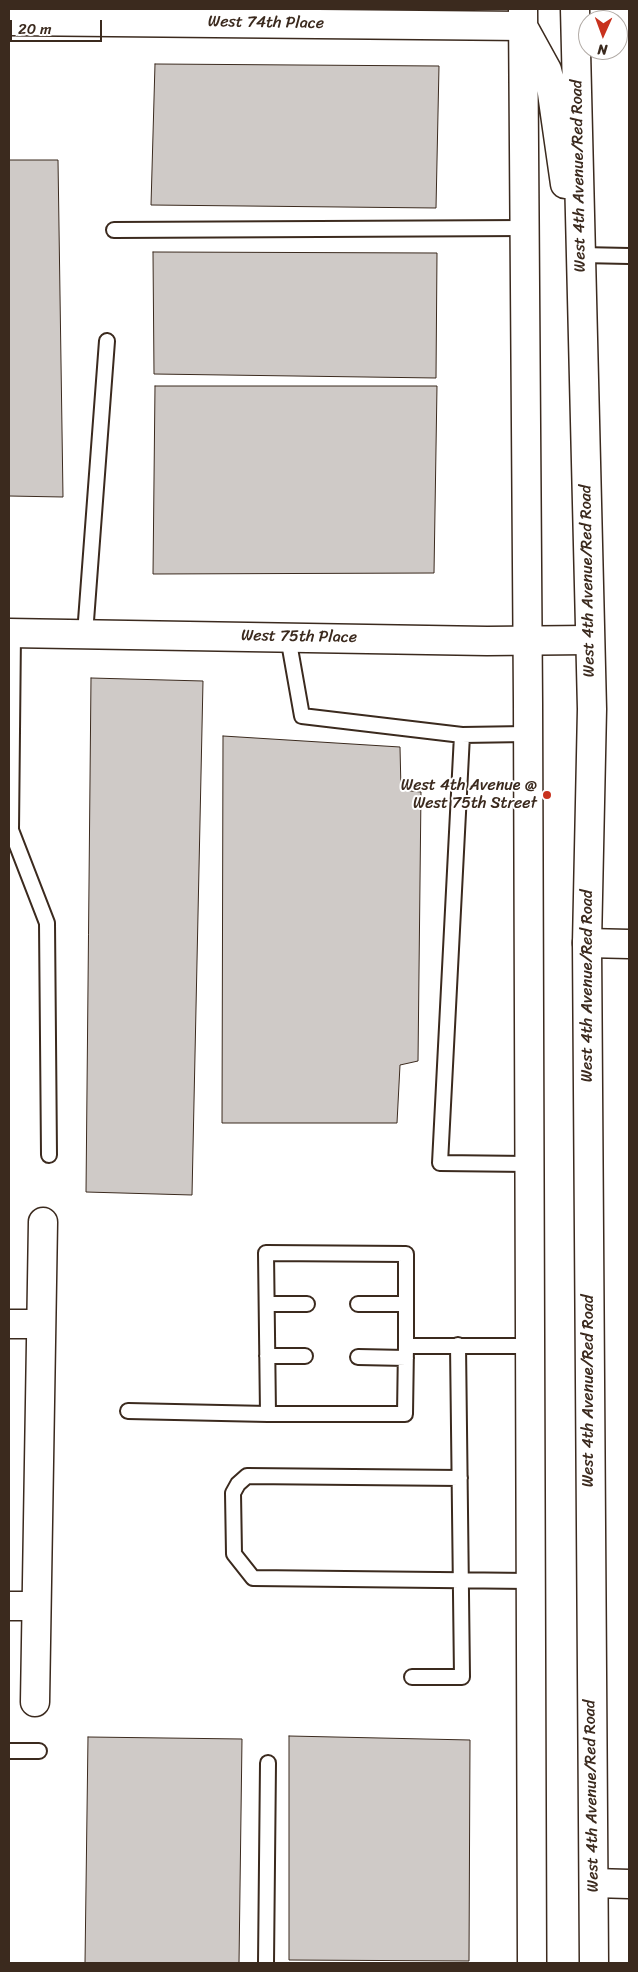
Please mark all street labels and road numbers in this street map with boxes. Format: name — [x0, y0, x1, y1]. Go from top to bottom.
street label: West 74th Place — [208, 12, 324, 34]
street label: West 4th Avenue/Red Road — [568, 80, 590, 272]
street label: West 4th Avenue/Red Road — [577, 485, 599, 677]
street label: West 75th Place — [241, 626, 357, 648]
street label: West 4th Avenue/Red Road — [578, 890, 598, 1082]
street label: West 4th Avenue/Red Road — [579, 1295, 599, 1487]
street label: West 4th Avenue/Red Road — [581, 1700, 603, 1892]

